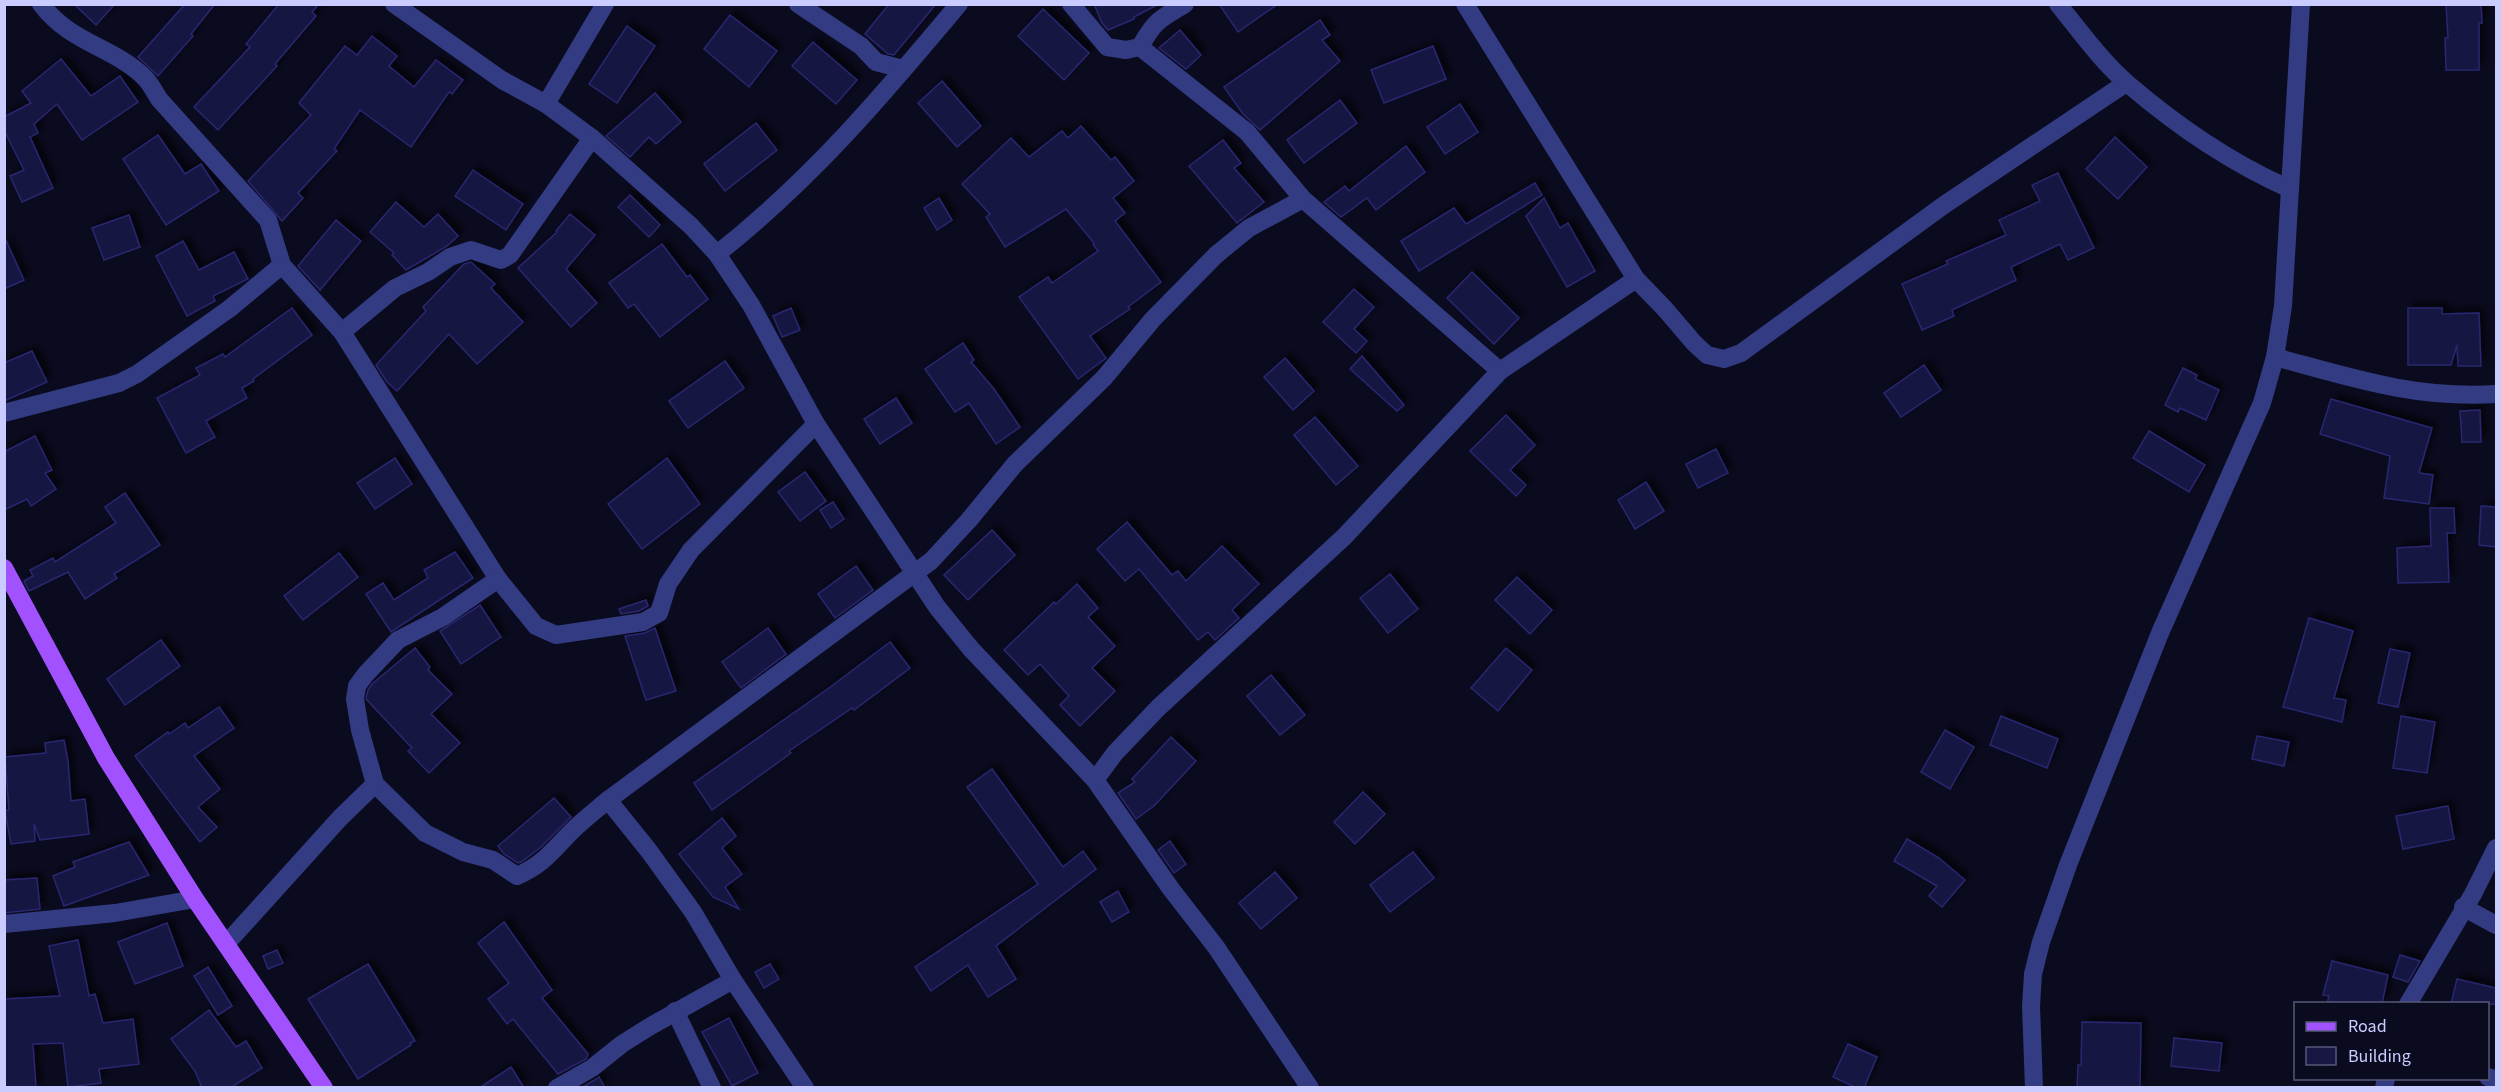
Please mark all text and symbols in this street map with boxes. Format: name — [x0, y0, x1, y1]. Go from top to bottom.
legend — [2294, 1002, 2489, 1080]
text: Road — [2348, 1014, 2387, 1039]
text: Building — [2348, 1044, 2411, 1069]

